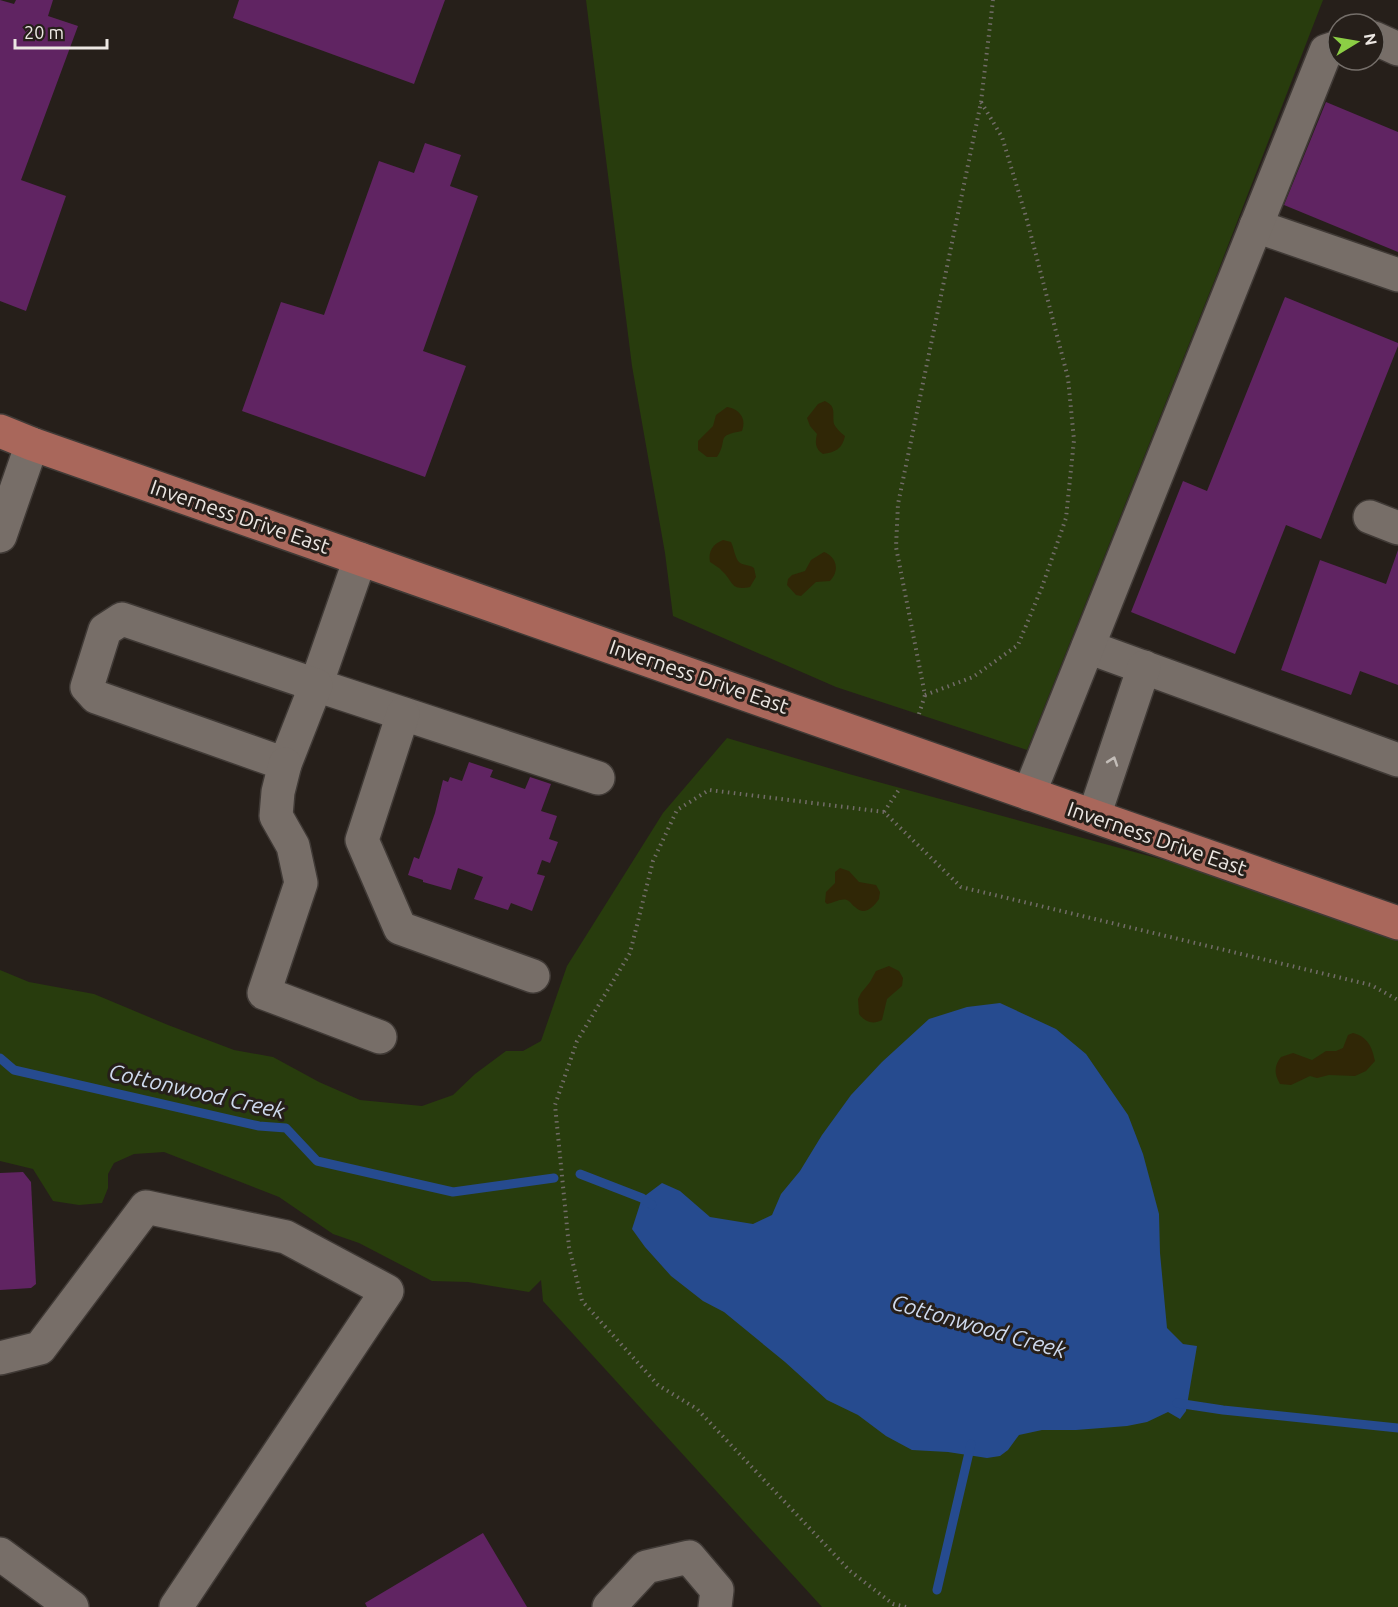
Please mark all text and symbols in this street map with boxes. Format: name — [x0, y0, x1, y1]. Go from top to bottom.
scale bar — [15, 12, 106, 50]
north arrow — [1326, 12, 1386, 72]
text: 20 m — [24, 22, 64, 42]
text: N — [1361, 32, 1381, 47]
street label: Inverness Drive East — [148, 474, 333, 558]
street label: Inverness Drive East — [607, 634, 792, 718]
one-way arrow — [1105, 756, 1118, 767]
street label: Inverness Drive East — [1065, 796, 1250, 880]
water label: Cottonwood Creek — [107, 1058, 288, 1123]
water label: Cottonwood Creek — [889, 1289, 1070, 1363]

